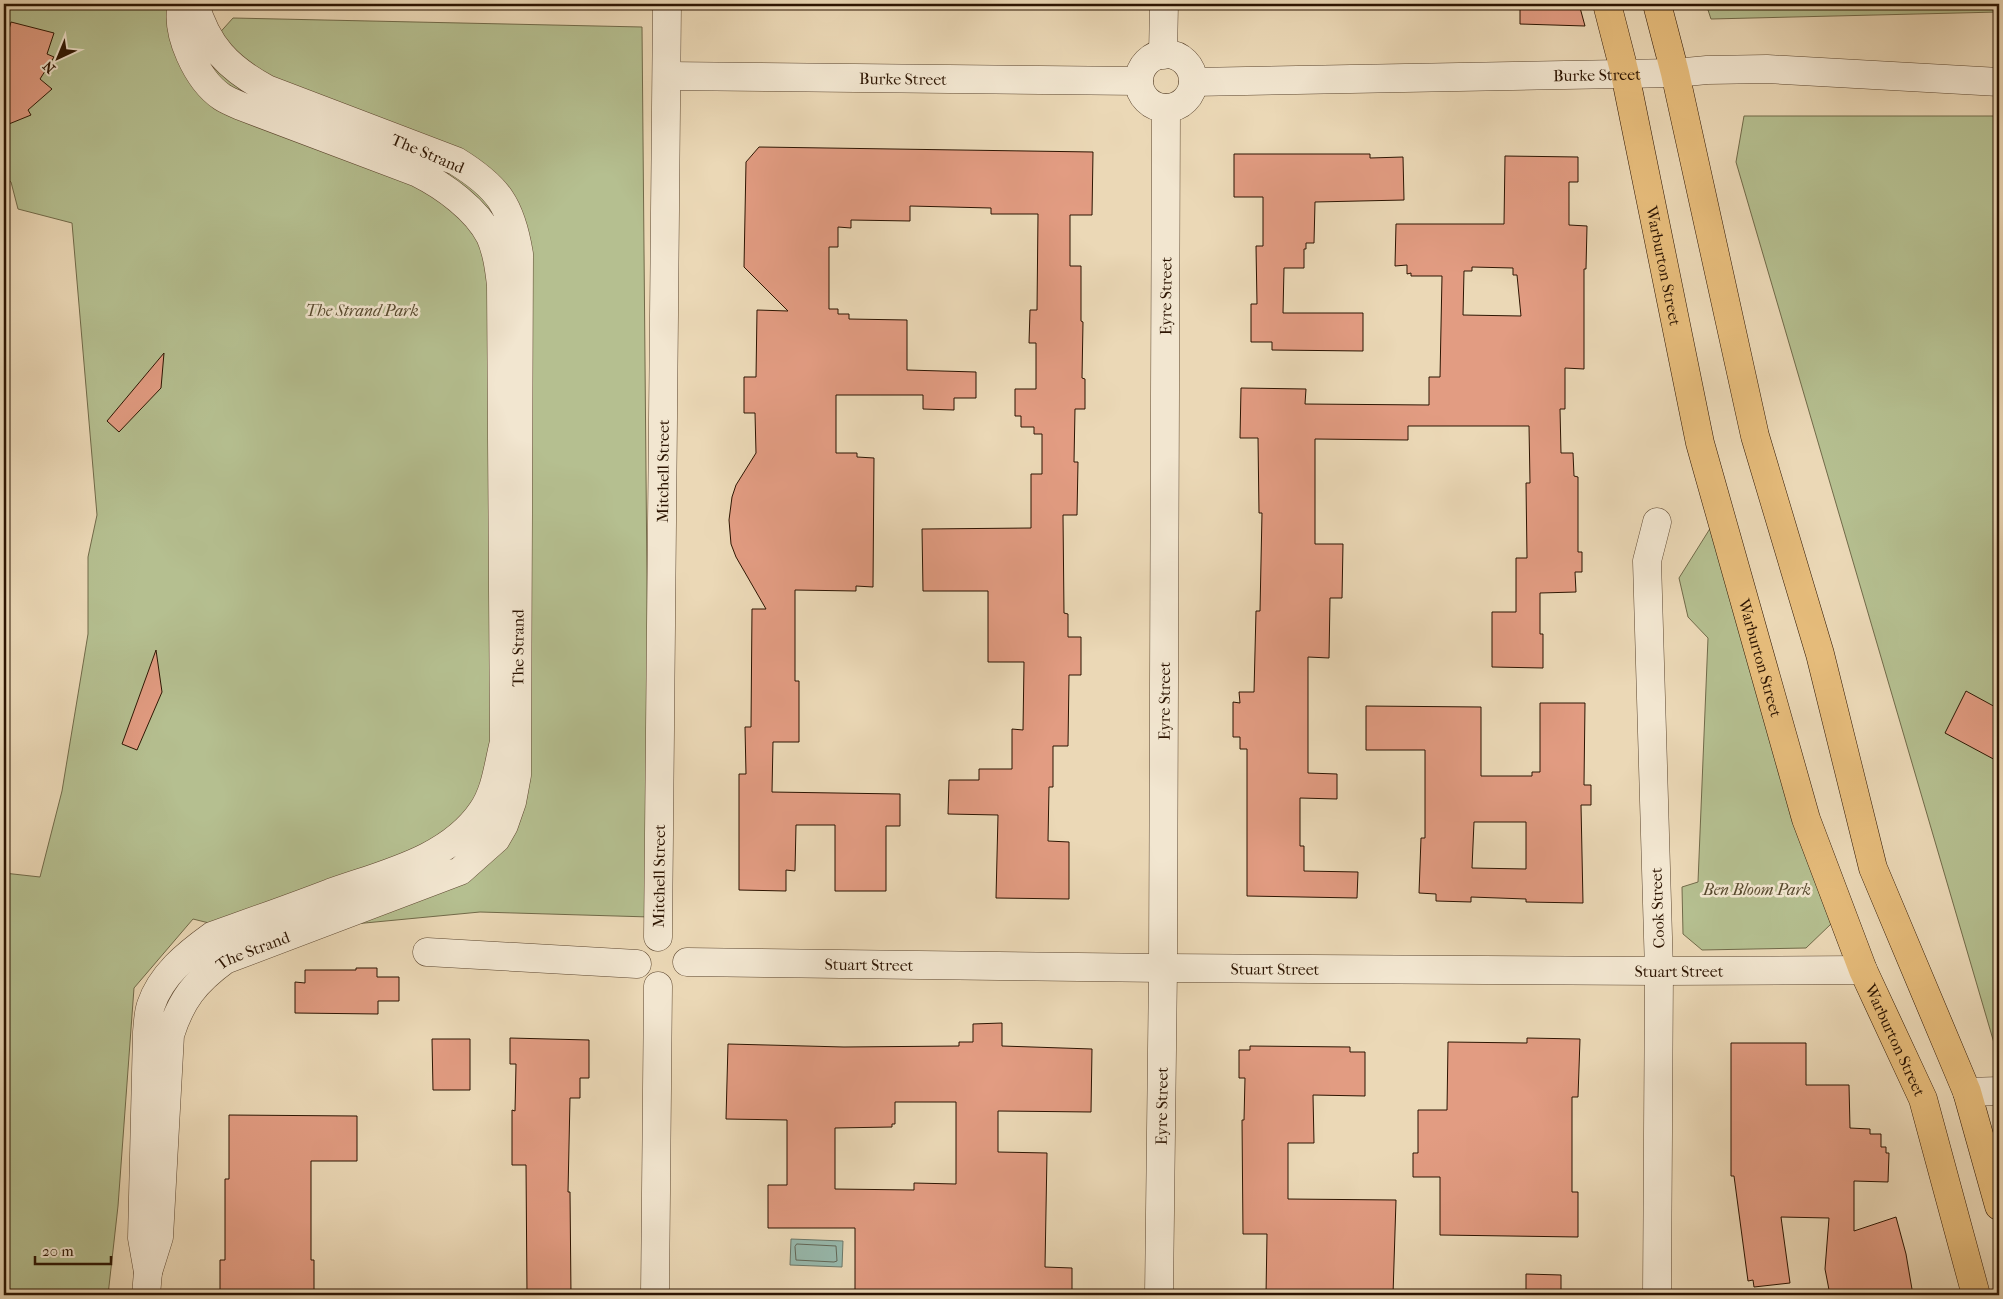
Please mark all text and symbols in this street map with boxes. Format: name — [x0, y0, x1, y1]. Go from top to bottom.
north arrow — [32, 32, 82, 82]
text: N — [39, 57, 59, 77]
street label: Burke Street — [1553, 65, 1641, 85]
street label: Burke Street — [859, 69, 947, 89]
street label: The Strand — [388, 130, 467, 177]
street label: Warburton Street — [1642, 203, 1685, 328]
street label: Eyre Street — [1156, 257, 1175, 335]
park label: The Strand Park — [305, 301, 419, 320]
street label: Mitchell Street — [653, 419, 673, 523]
street label: Warburton Street — [1734, 596, 1786, 719]
street label: The Strand — [508, 609, 528, 687]
street label: Eyre Street — [1155, 662, 1174, 740]
street label: Mitchell Street — [649, 824, 669, 928]
street label: Cook Street — [1647, 867, 1668, 949]
park label: Ben Bloom Park — [1702, 880, 1811, 899]
street label: The Strand — [212, 927, 293, 974]
street label: Stuart Street — [824, 955, 914, 975]
street label: Stuart Street — [1231, 959, 1320, 979]
street label: Stuart Street — [1635, 962, 1724, 981]
street label: Warburton Street — [1860, 980, 1929, 1100]
street label: Eyre Street — [1152, 1066, 1172, 1145]
scale bar — [35, 1234, 111, 1266]
text: 20 m — [42, 1242, 74, 1260]

